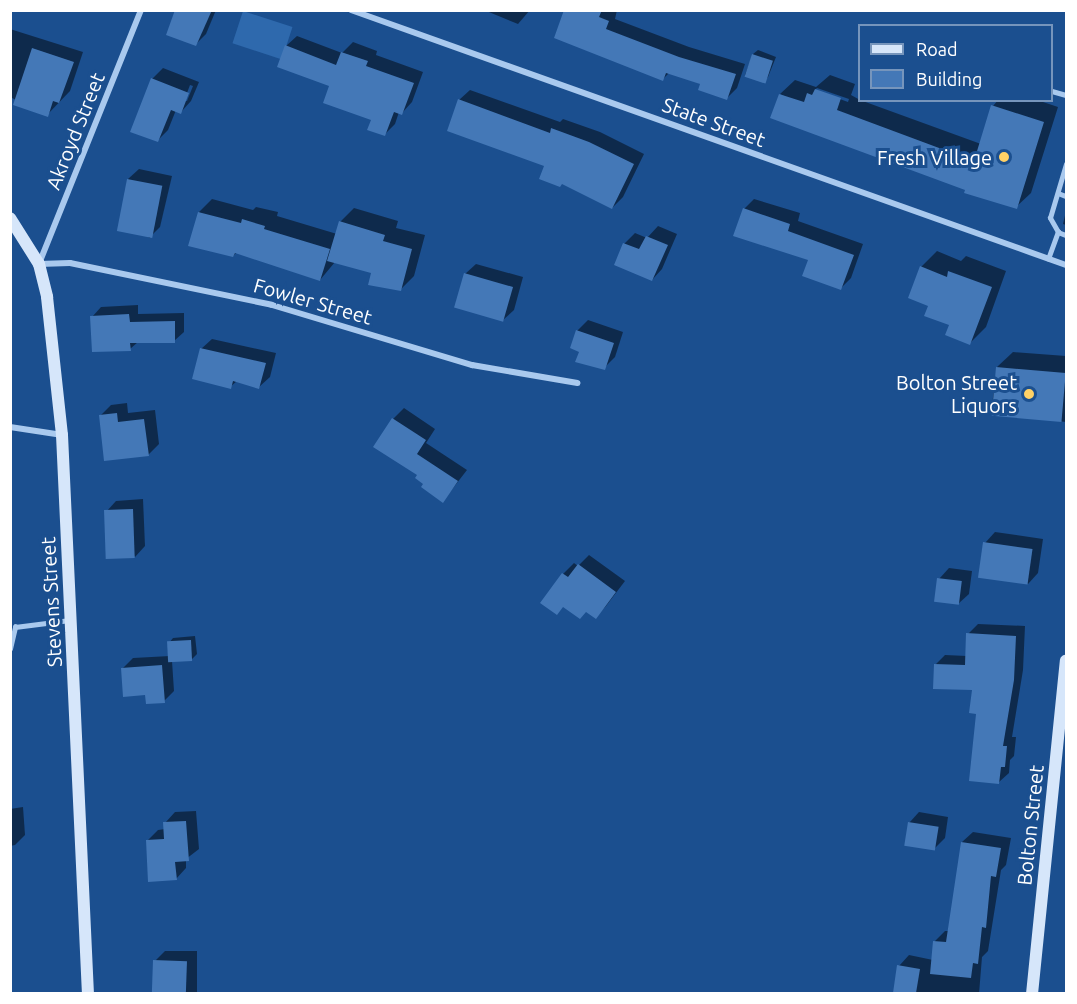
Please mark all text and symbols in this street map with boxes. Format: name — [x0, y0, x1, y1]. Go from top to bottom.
legend — [858, 24, 1053, 102]
text: Road — [916, 39, 958, 59]
street label: Akroyd Street — [41, 69, 109, 193]
text: Building — [916, 69, 982, 89]
street label: State Street — [659, 92, 769, 152]
place label: Fresh Village — [877, 145, 992, 169]
marker: Fresh Village — [997, 150, 1011, 164]
street label: Fowler Street — [251, 273, 375, 329]
place label: Bolton Street Liquors — [896, 371, 1017, 418]
marker: Bolton Street Liquors — [1022, 387, 1036, 401]
street label: Stevens Street — [36, 536, 66, 668]
street label: Bolton Street — [1012, 764, 1048, 886]

